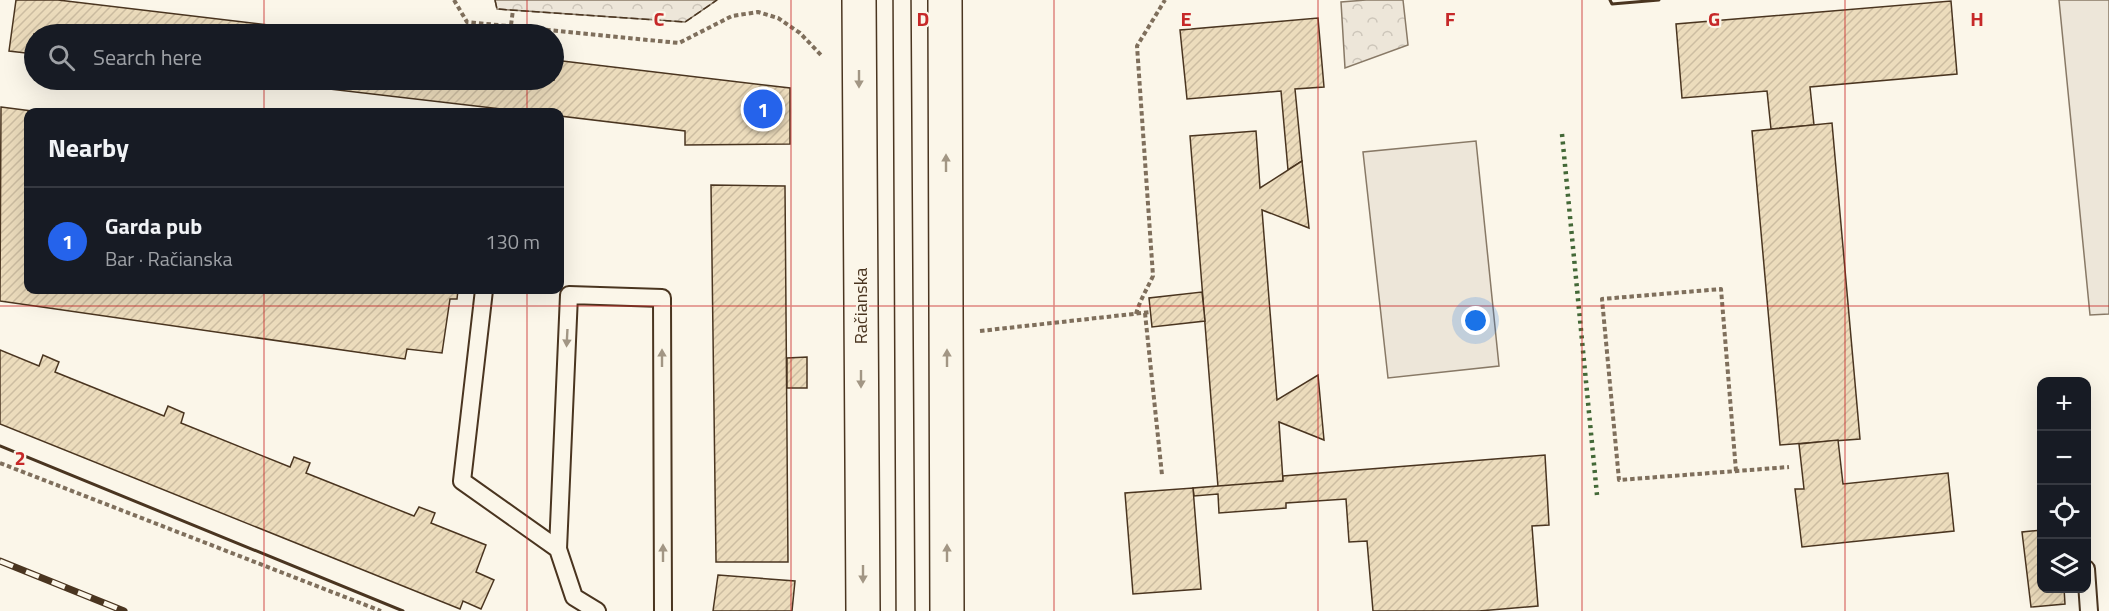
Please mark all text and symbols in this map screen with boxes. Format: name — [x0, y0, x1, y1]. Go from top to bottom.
text: C — [654, 3, 665, 34]
text: D — [917, 3, 929, 34]
text: E — [1180, 3, 1192, 34]
text: F — [1445, 3, 1456, 34]
text: G — [1708, 3, 1720, 34]
text: H — [1970, 3, 1984, 34]
search box — [24, 24, 564, 90]
text: Search here — [93, 40, 202, 74]
icon: search — [45, 41, 78, 74]
one-way arrow — [854, 70, 864, 89]
pin: 1 — [744, 86, 783, 132]
text: Nearby — [48, 128, 129, 167]
one-way arrow — [941, 153, 951, 172]
text: Garda pub — [105, 209, 202, 243]
text: 1 — [62, 226, 73, 257]
text: 130 m — [485, 226, 540, 257]
text: Bar · Račianska — [105, 243, 232, 274]
street label: Račianska — [847, 268, 874, 344]
your location — [1461, 306, 1490, 335]
one-way arrow — [563, 329, 572, 348]
one-way arrow — [657, 348, 667, 367]
one-way arrow — [942, 348, 952, 367]
one-way arrow — [856, 370, 866, 389]
map controls — [2037, 377, 2091, 593]
button: + — [2037, 377, 2091, 431]
button: − — [2037, 431, 2091, 485]
text: 2 — [14, 442, 26, 473]
button: locate — [2037, 485, 2091, 539]
button: layers — [2037, 539, 2091, 593]
one-way arrow — [658, 543, 668, 562]
one-way arrow — [942, 543, 952, 562]
one-way arrow — [858, 565, 868, 584]

